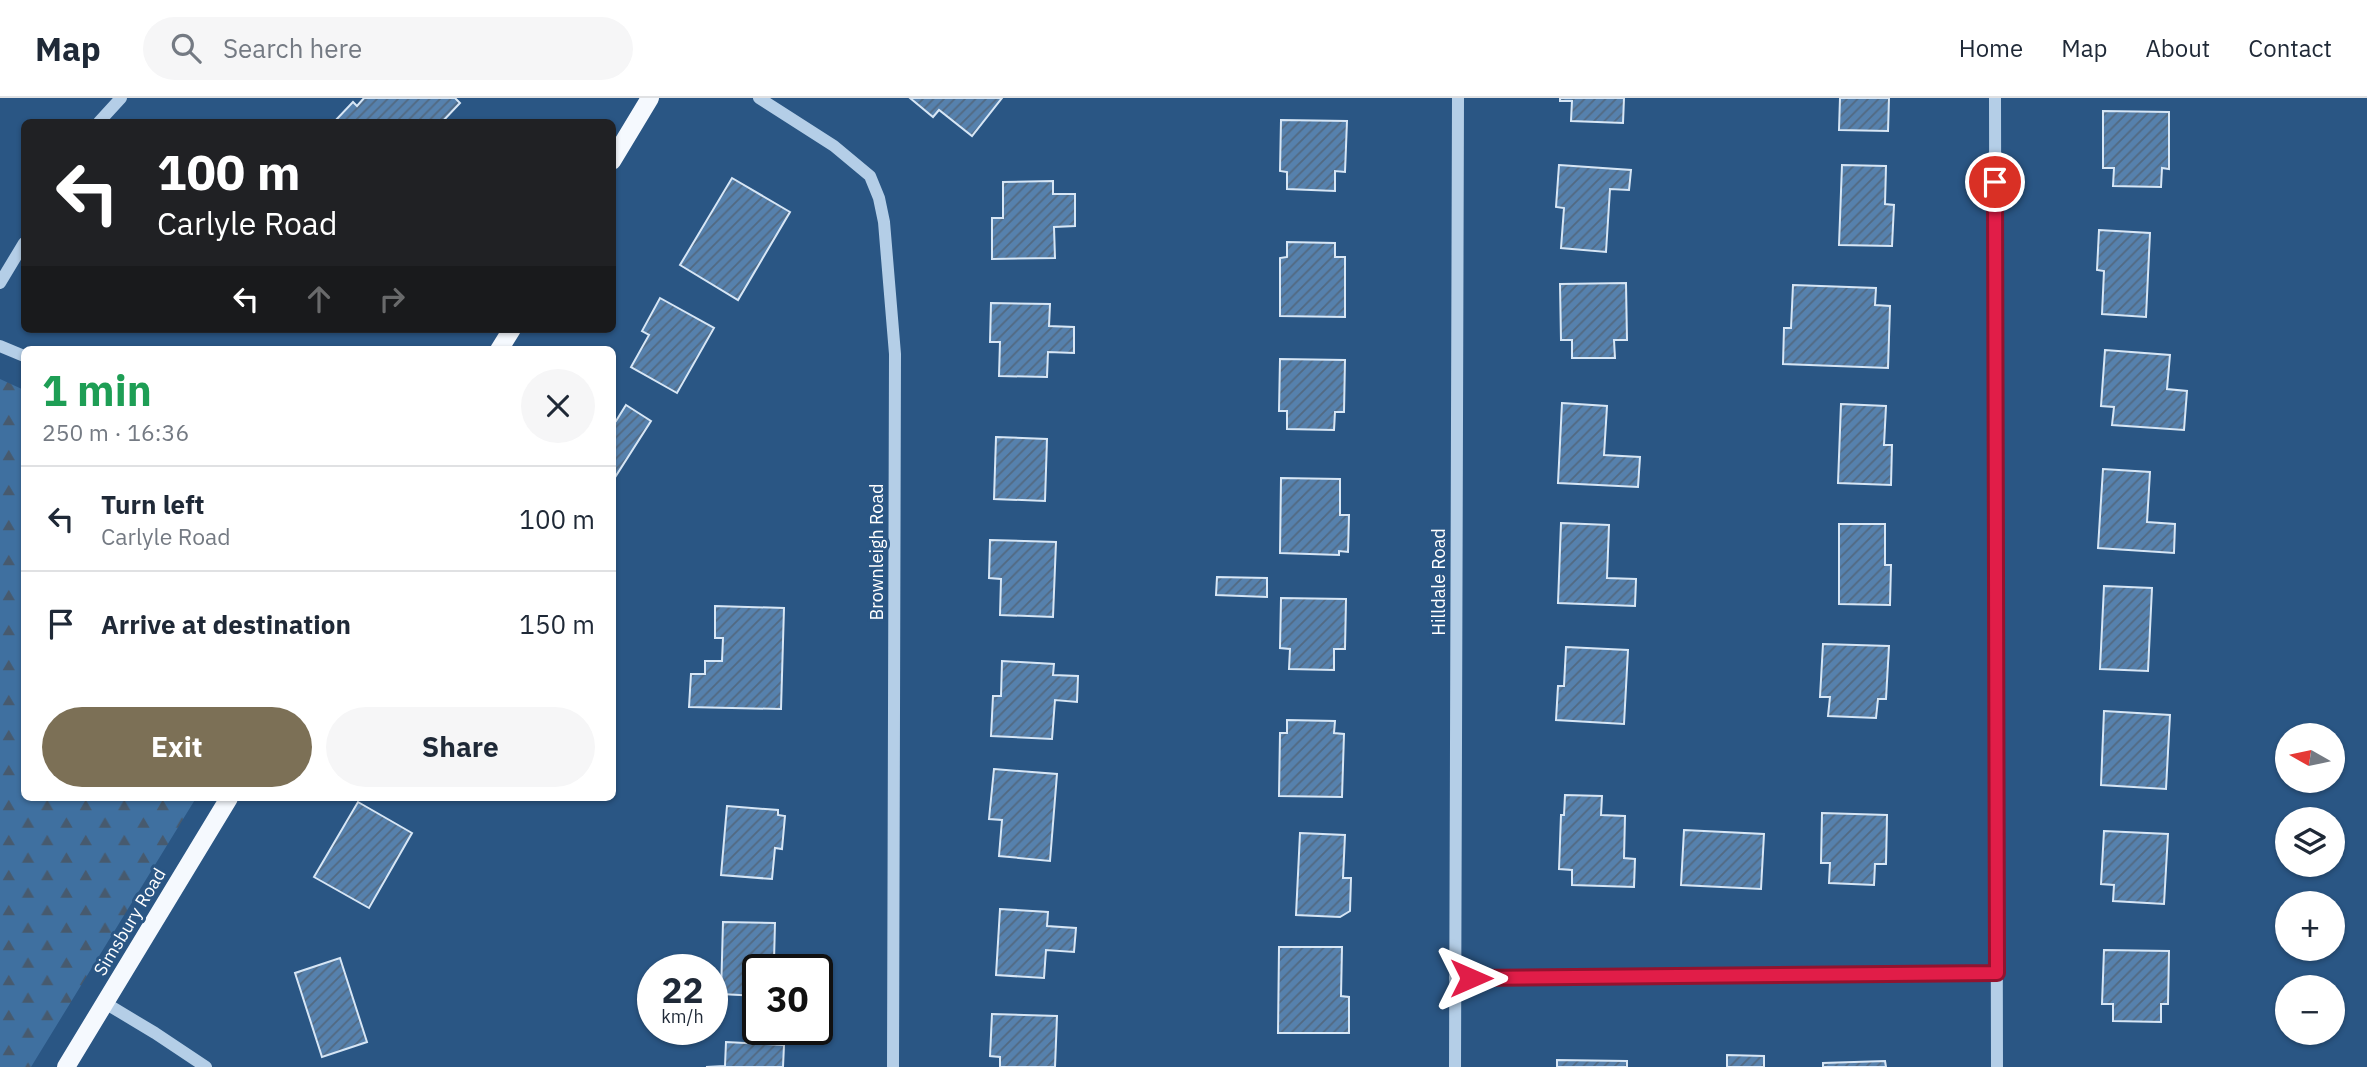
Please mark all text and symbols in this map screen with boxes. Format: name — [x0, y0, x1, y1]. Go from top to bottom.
search box — [143, 17, 633, 80]
text: Map — [35, 27, 101, 70]
icon: search — [167, 29, 205, 67]
text: Search here — [223, 31, 362, 65]
text: Home — [1959, 32, 2023, 64]
text: Map — [2061, 32, 2107, 64]
text: About — [2145, 32, 2210, 64]
text: Contact — [2248, 32, 2332, 64]
text: 100 m — [157, 140, 301, 203]
icon: left — [42, 147, 133, 238]
pin — [1965, 152, 2025, 212]
icon: arrive — [1976, 163, 2014, 201]
text: Carlyle Road — [157, 202, 337, 244]
icon: left — [227, 280, 265, 318]
icon: ahead — [300, 280, 338, 318]
icon: right — [373, 280, 411, 318]
text: 1 min — [42, 363, 152, 418]
button: close — [521, 369, 595, 443]
text: 250 m · 16:36 — [42, 417, 189, 447]
street label: Brownleigh Road — [865, 484, 888, 620]
text: Turn left — [101, 487, 204, 521]
icon: left — [42, 500, 80, 538]
text: 100 m — [519, 502, 595, 536]
text: Carlyle Road — [101, 521, 231, 551]
street label: Hilldale Road — [1427, 528, 1450, 636]
icon: arrive — [42, 605, 80, 643]
text: Arrive at destination — [101, 607, 351, 641]
text: 150 m — [519, 607, 595, 641]
button: Exit — [42, 707, 312, 787]
button: Share — [326, 707, 595, 787]
north arrow — [2275, 723, 2345, 793]
map controls — [2275, 723, 2345, 1045]
button: layers — [2275, 807, 2345, 877]
street label: Simsbury Road — [88, 864, 171, 980]
button: + — [2275, 891, 2345, 961]
position arrow — [1434, 941, 1508, 1015]
speed limit sign: 30 — [742, 954, 833, 1045]
text: 22 — [661, 967, 704, 1013]
button: − — [2275, 975, 2345, 1045]
text: km/h — [661, 1005, 704, 1028]

